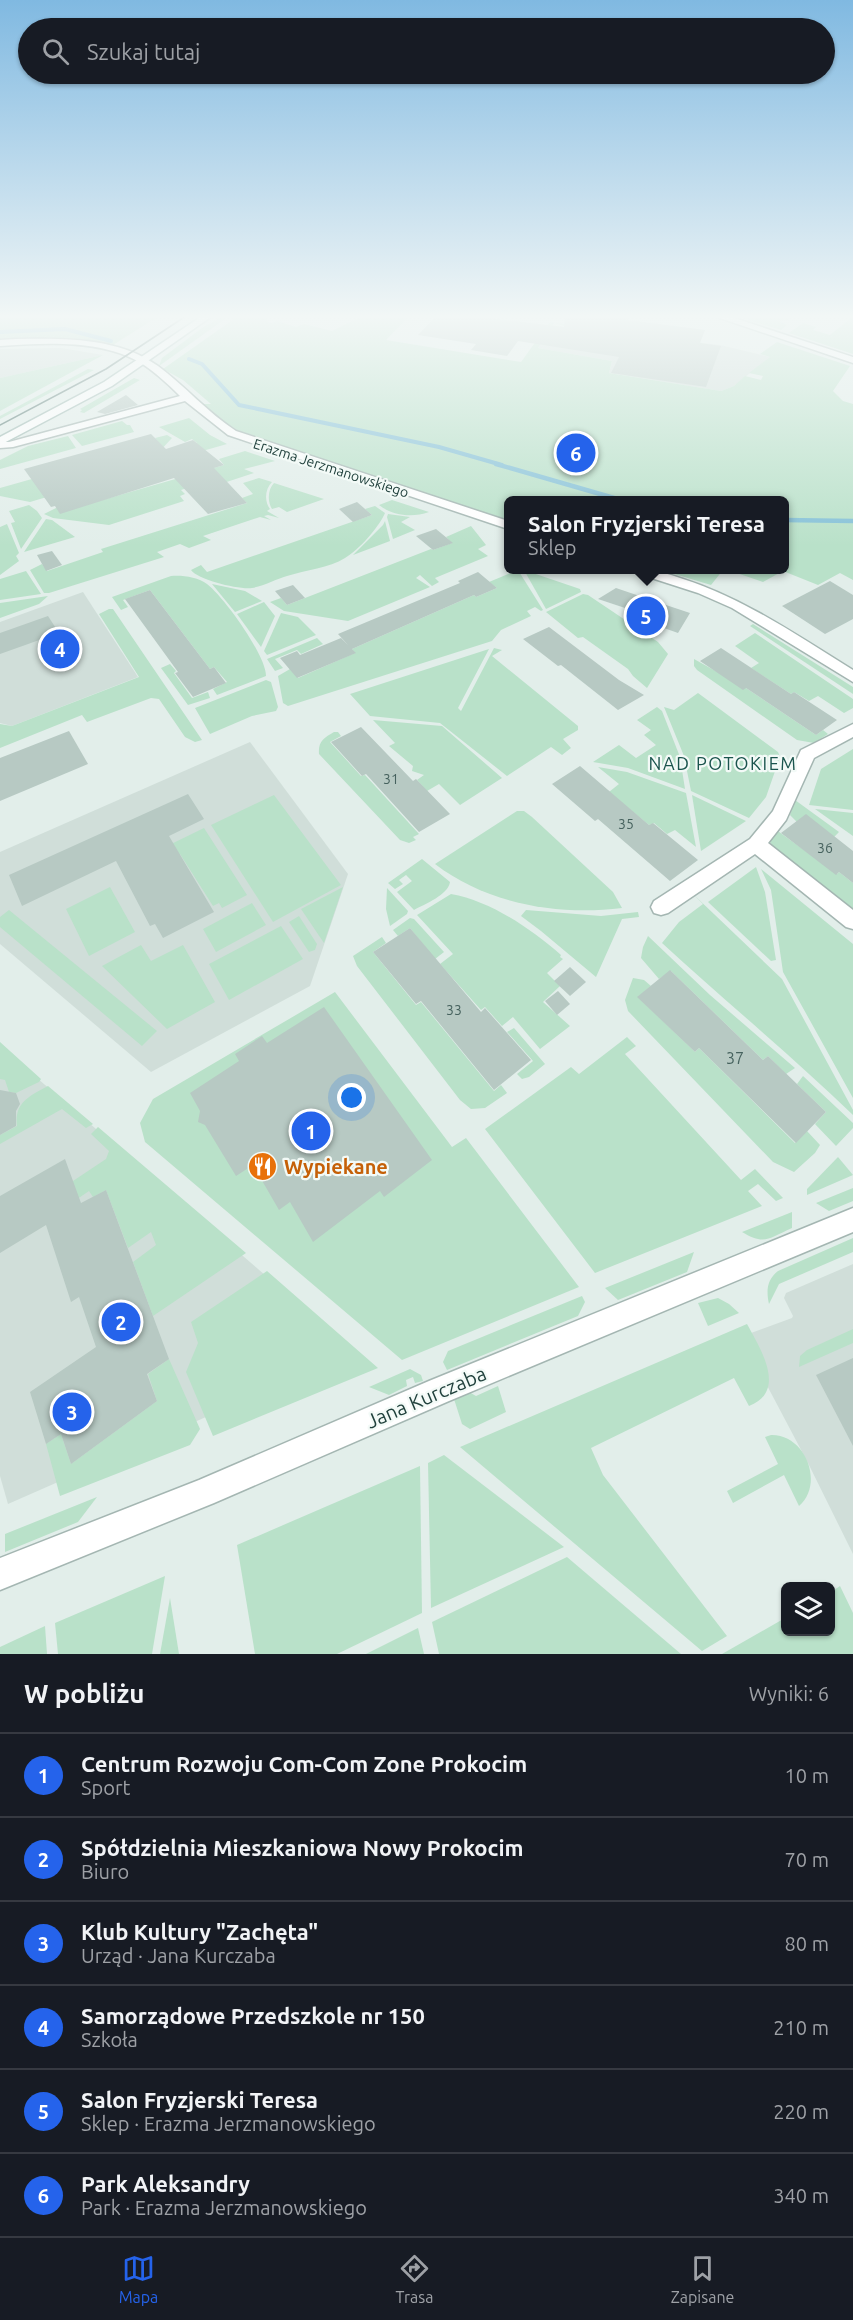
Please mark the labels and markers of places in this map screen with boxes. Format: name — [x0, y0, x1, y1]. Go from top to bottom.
pin: 6 — [556, 430, 596, 476]
pin: 5 — [626, 594, 666, 638]
pin: 4 — [40, 626, 80, 672]
pin: 1 — [292, 1108, 330, 1154]
restaurant icon: Wypiekane — [247, 1150, 279, 1182]
place label: Wypiekane — [284, 1155, 388, 1178]
pin: 2 — [102, 1300, 140, 1344]
pin: 3 — [52, 1390, 92, 1434]

